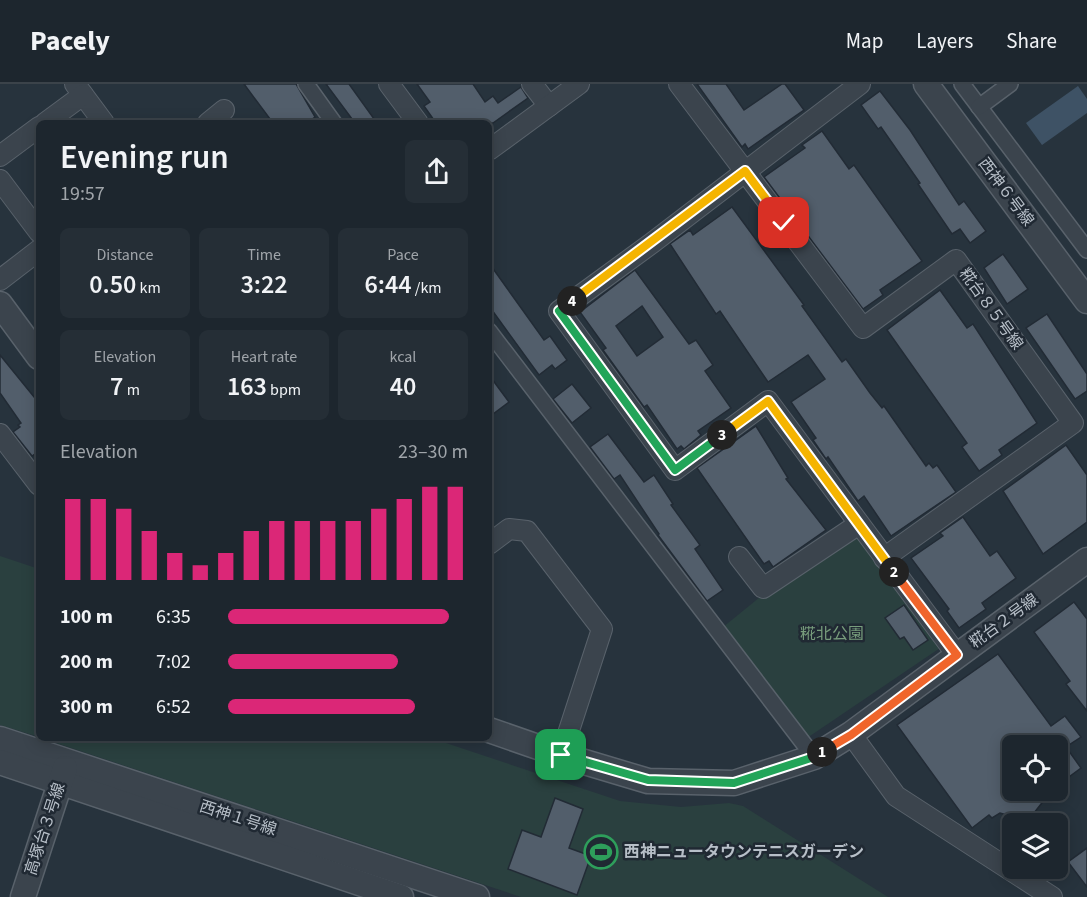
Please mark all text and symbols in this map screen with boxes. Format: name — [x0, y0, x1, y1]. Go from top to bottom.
text: Pacely — [30, 21, 110, 61]
text: Map — [846, 26, 883, 56]
text: Layers — [916, 26, 973, 56]
text: Share — [1006, 26, 1057, 56]
text: Evening run — [60, 134, 229, 181]
button: share — [405, 140, 468, 203]
street label: 西神６号線 — [973, 153, 1039, 231]
text: 19:57 — [60, 180, 105, 208]
pin — [758, 197, 809, 248]
icon: check — [767, 206, 800, 239]
text: Distance — [97, 244, 153, 266]
text: Time — [247, 244, 281, 266]
text: Pace — [387, 244, 419, 266]
street label: 糀台８５号線 — [954, 264, 1028, 354]
text: 0.50 — [89, 266, 136, 303]
text: 3:22 — [240, 266, 288, 303]
text: 6:44 — [364, 266, 412, 303]
text: km — [136, 277, 161, 299]
text: /km — [412, 277, 442, 299]
pin: 4 — [557, 286, 587, 316]
text: 4 — [568, 290, 576, 312]
text: Elevation — [94, 346, 156, 368]
text: Heart rate — [231, 346, 297, 368]
text: kcal — [390, 346, 416, 368]
text: 7 — [110, 368, 123, 405]
text: 163 — [227, 368, 267, 405]
text: 40 — [390, 368, 416, 405]
text: m — [123, 379, 140, 401]
text: bpm — [267, 379, 301, 401]
pin: 3 — [707, 420, 737, 450]
text: 3 — [718, 424, 726, 446]
text: Elevation — [60, 438, 138, 466]
text: 23–30 m — [398, 438, 468, 466]
pin: 2 — [879, 557, 909, 587]
text: 2 — [890, 561, 898, 583]
street label: 糀台２号線 — [965, 589, 1043, 653]
text: 100 m — [60, 603, 113, 631]
text: 6:35 — [156, 603, 191, 631]
park label: 糀北公園 — [800, 623, 864, 645]
text: 200 m — [60, 648, 113, 676]
text: 7:02 — [156, 648, 191, 676]
text: 300 m — [60, 693, 113, 721]
text: 6:52 — [156, 693, 191, 721]
pin — [535, 729, 586, 780]
map controls — [1002, 735, 1068, 879]
button: locate — [1002, 735, 1068, 801]
pin: 1 — [807, 737, 837, 767]
icon: arrive — [544, 738, 577, 771]
text: 1 — [818, 741, 826, 763]
street label: 高塚台３号線 — [20, 780, 70, 878]
street label: 西神１号線 — [197, 795, 279, 841]
button: layers — [1002, 813, 1068, 879]
sports icon: 西神ニュータウンテニスガーデン — [583, 834, 619, 870]
place label: 西神ニュータウンテニスガーデン — [624, 841, 864, 863]

